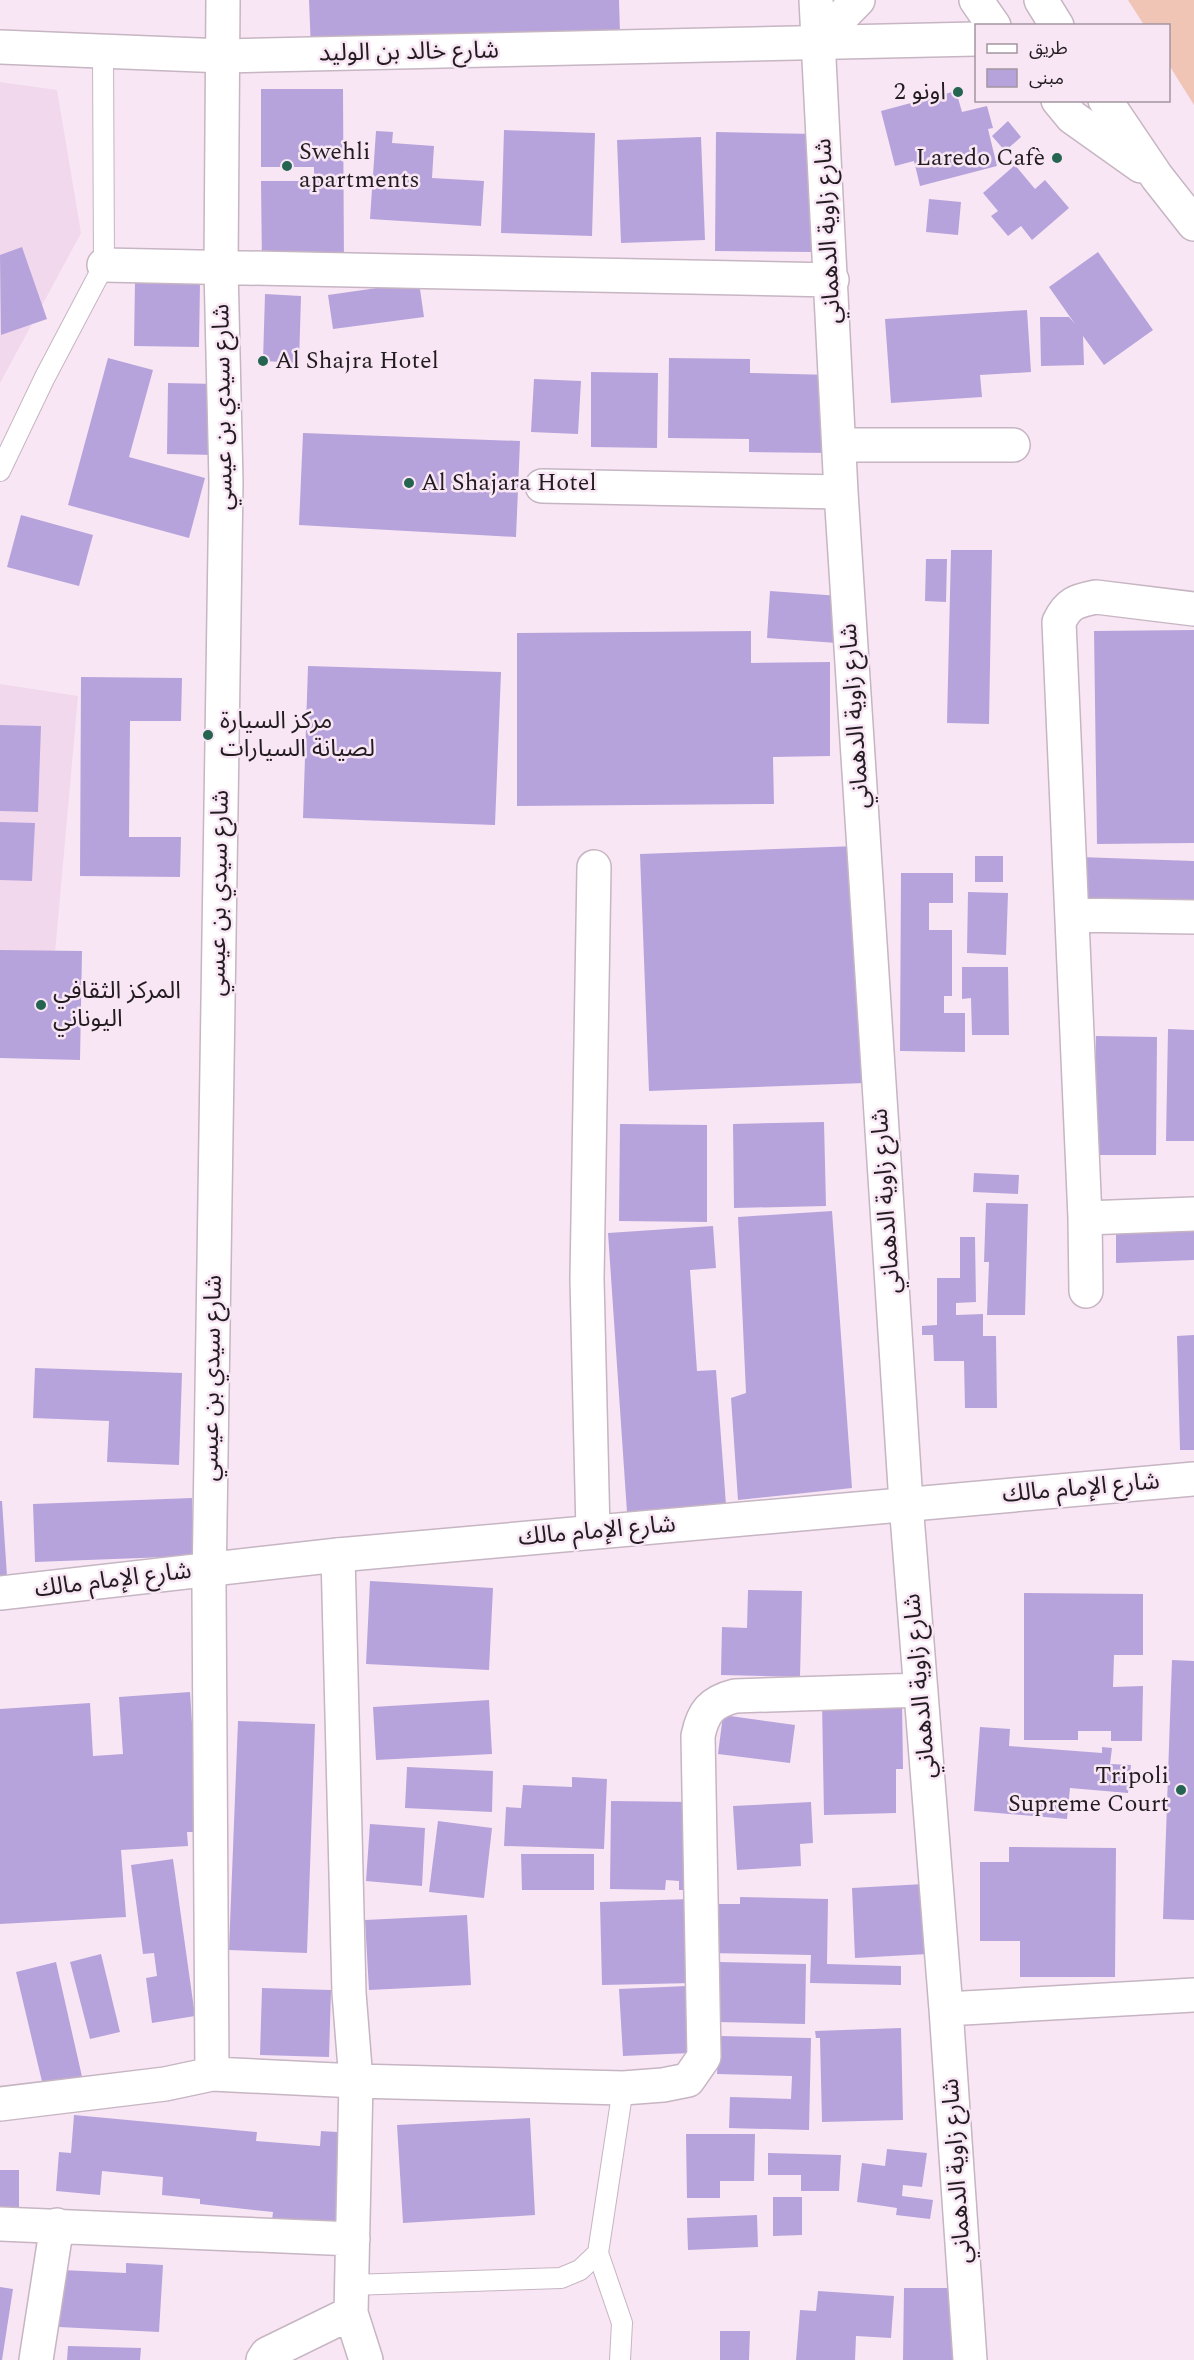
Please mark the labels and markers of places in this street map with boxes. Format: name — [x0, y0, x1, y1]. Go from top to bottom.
place label: اونو 2 — [894, 74, 946, 110]
marker: اونو 2 — [951, 85, 965, 99]
place label: Swehli apartments — [299, 134, 420, 198]
place label: Laredo Cafè — [916, 140, 1045, 176]
marker: Laredo Cafè — [1050, 151, 1064, 165]
marker: Swehli apartments — [280, 159, 294, 173]
place label: Al Shajra Hotel — [275, 343, 439, 379]
marker: Al Shajra Hotel — [256, 354, 270, 368]
place label: Al Shajara Hotel — [421, 465, 597, 501]
marker: Al Shajara Hotel — [402, 476, 416, 490]
place label: مركز السيارة لصيانة السيارات — [220, 703, 375, 767]
marker: مركز السيارة لصيانة السيارات — [201, 728, 215, 742]
place label: المركز الثقافي اليوناني — [53, 973, 181, 1037]
marker: المركز الثقافي اليوناني — [34, 998, 48, 1012]
place label: Tripoli Supreme Court — [1008, 1758, 1169, 1822]
marker: Tripoli Supreme Court — [1174, 1783, 1188, 1797]

